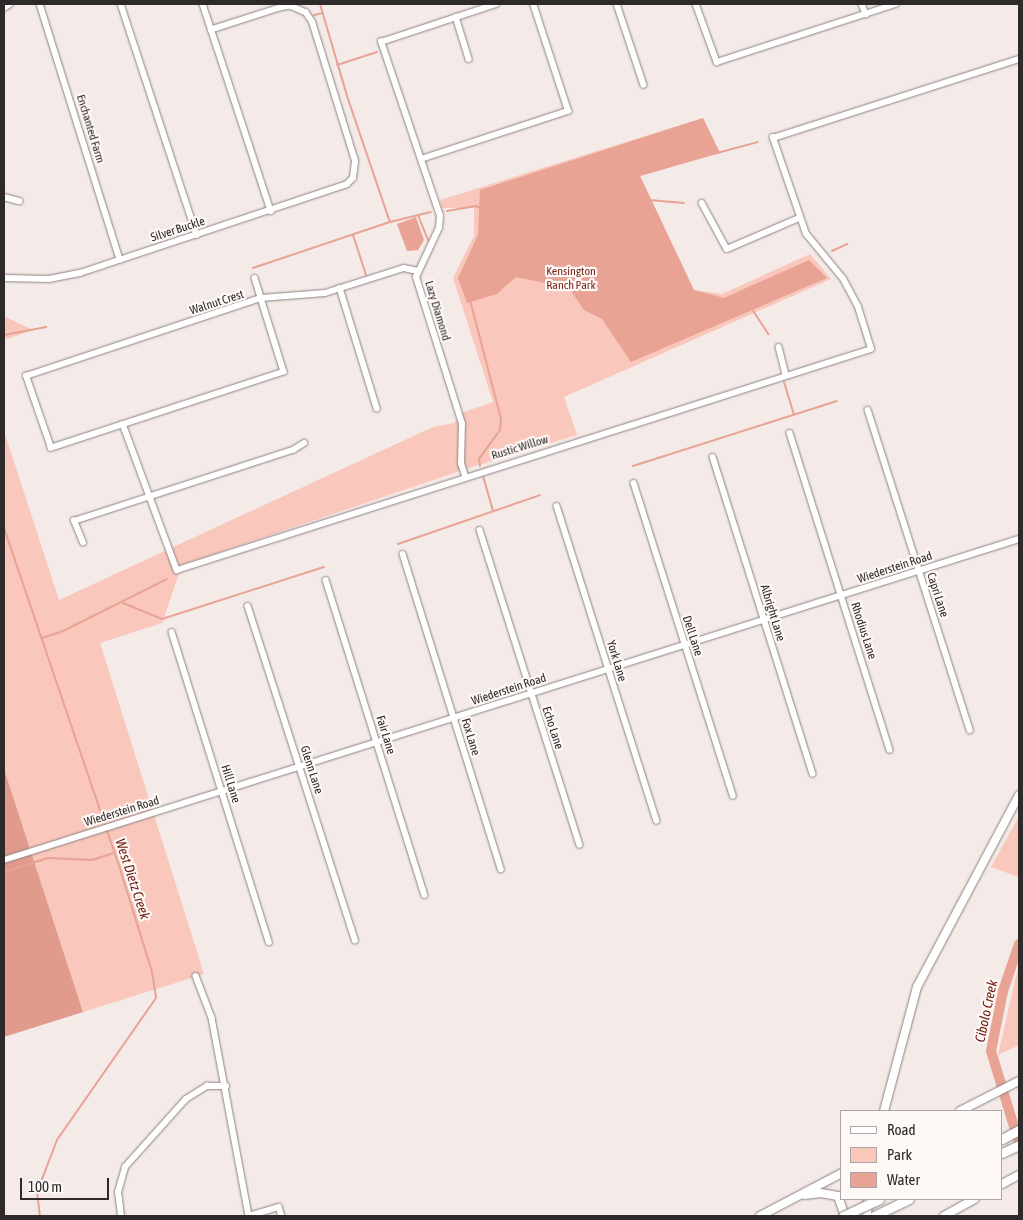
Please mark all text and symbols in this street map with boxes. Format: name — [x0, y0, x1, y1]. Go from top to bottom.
street label: Enchanted Farm — [73, 93, 107, 165]
street label: Silver Buckle — [149, 214, 207, 246]
park label: Kensington Ranch Park — [546, 265, 596, 293]
street label: Lazy Diamond — [421, 279, 453, 343]
street label: Walnut Crest — [188, 288, 246, 318]
street label: Rustic Willow — [490, 433, 550, 463]
street label: Wiederstein Road — [856, 549, 934, 587]
street label: Capri Lane — [923, 571, 951, 619]
street label: Albright Lane — [757, 583, 787, 643]
street label: Rhodius Lane — [847, 601, 879, 661]
street label: Dell Lane — [679, 614, 705, 658]
street label: York Lane — [603, 639, 629, 683]
street label: Wiederstein Road — [470, 671, 548, 709]
street label: Echo Lane — [538, 705, 566, 751]
street label: Fair Lane — [372, 714, 398, 756]
street label: Fox Lane — [458, 717, 482, 757]
street label: Glenn Lane — [296, 744, 326, 796]
street label: Hill Lane — [217, 763, 243, 805]
street label: Wiederstein Road — [83, 794, 161, 830]
water label: West Dietz Creek — [112, 836, 154, 922]
water label: Cibolo Creek — [971, 978, 1001, 1044]
legend — [840, 1110, 1003, 1200]
text: Road — [887, 1121, 916, 1138]
text: Park — [887, 1146, 912, 1163]
scale bar — [22, 1168, 111, 1200]
text: Water — [887, 1171, 920, 1188]
text: 100 m — [28, 1178, 62, 1195]

